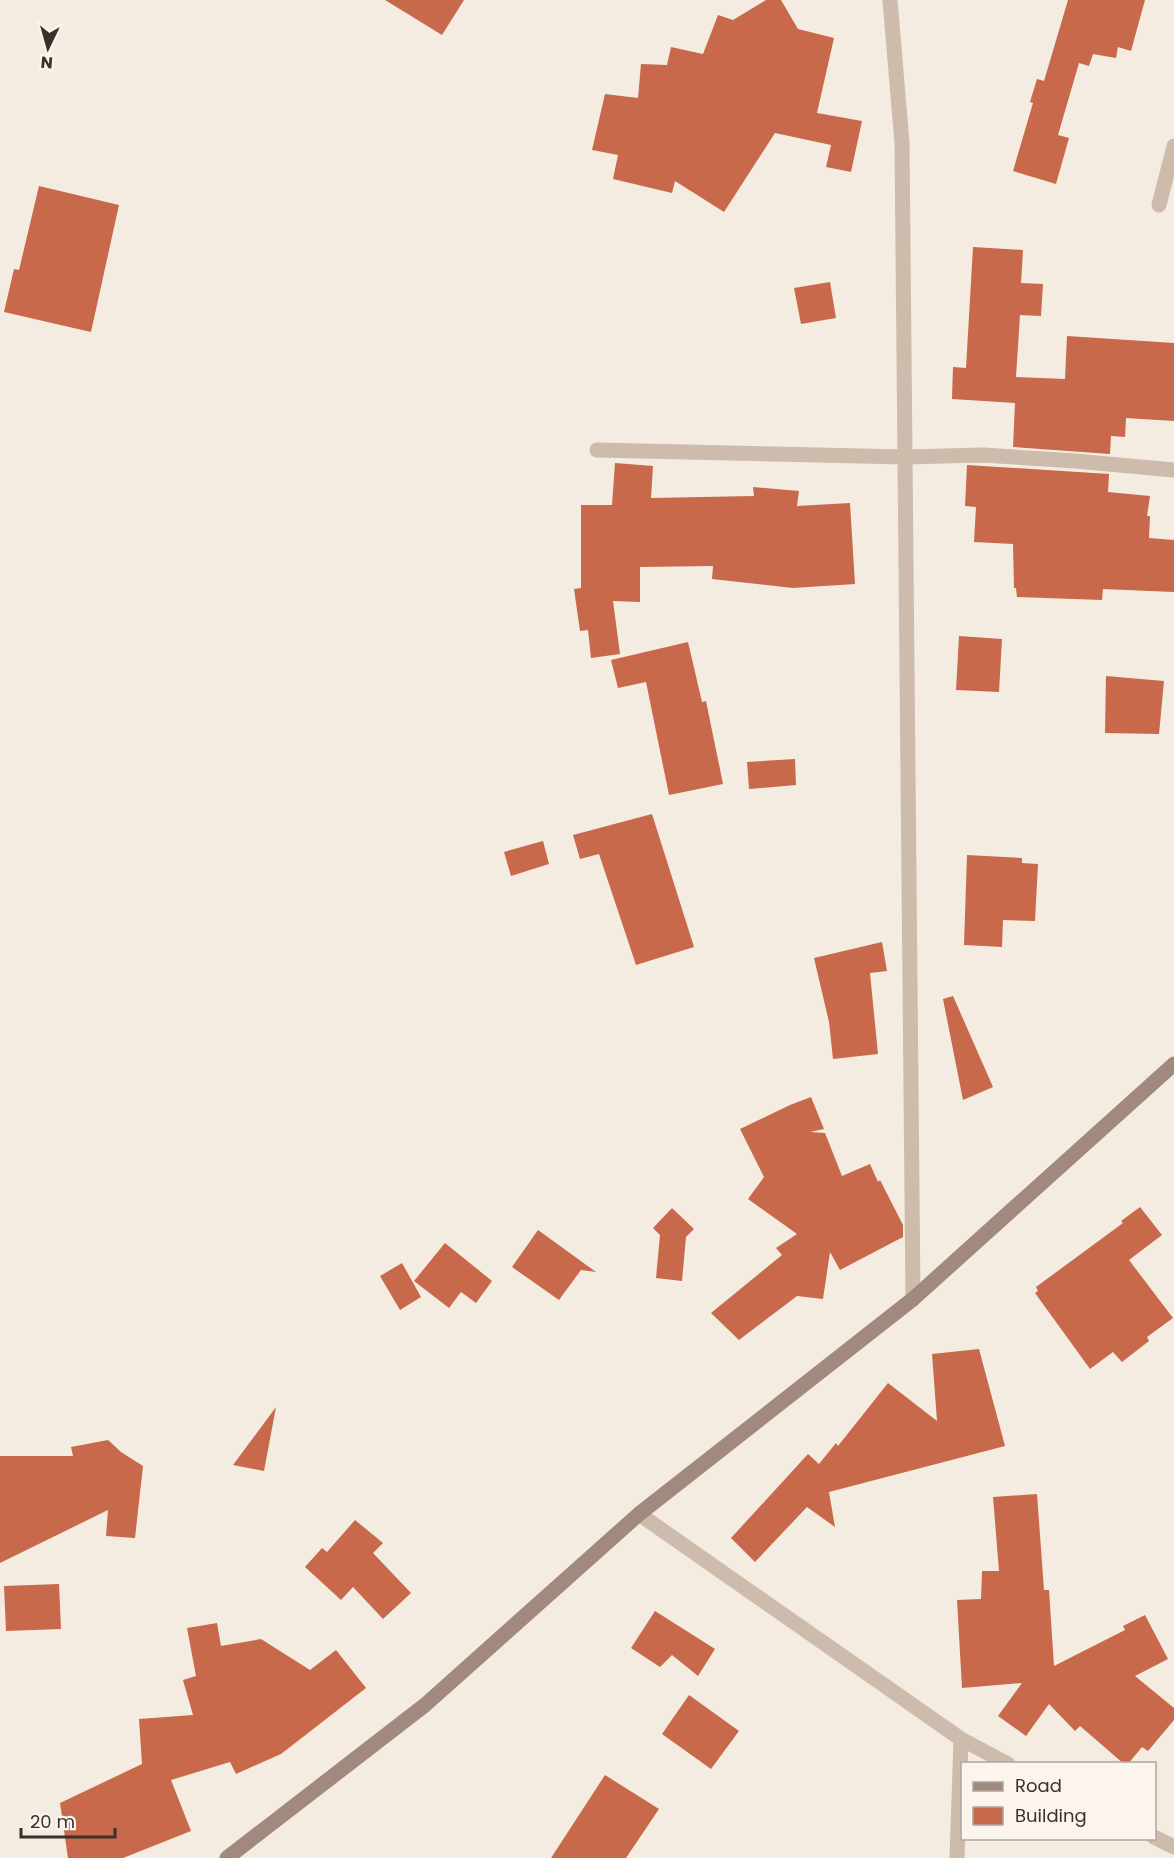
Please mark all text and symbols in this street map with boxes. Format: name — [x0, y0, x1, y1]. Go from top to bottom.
north arrow — [18, 18, 78, 78]
text: N — [40, 50, 54, 74]
legend — [961, 1762, 1156, 1840]
text: Road — [1015, 1773, 1062, 1798]
scale bar — [21, 1801, 116, 1839]
text: Building — [1015, 1803, 1087, 1828]
text: 20 m — [30, 1809, 75, 1834]

